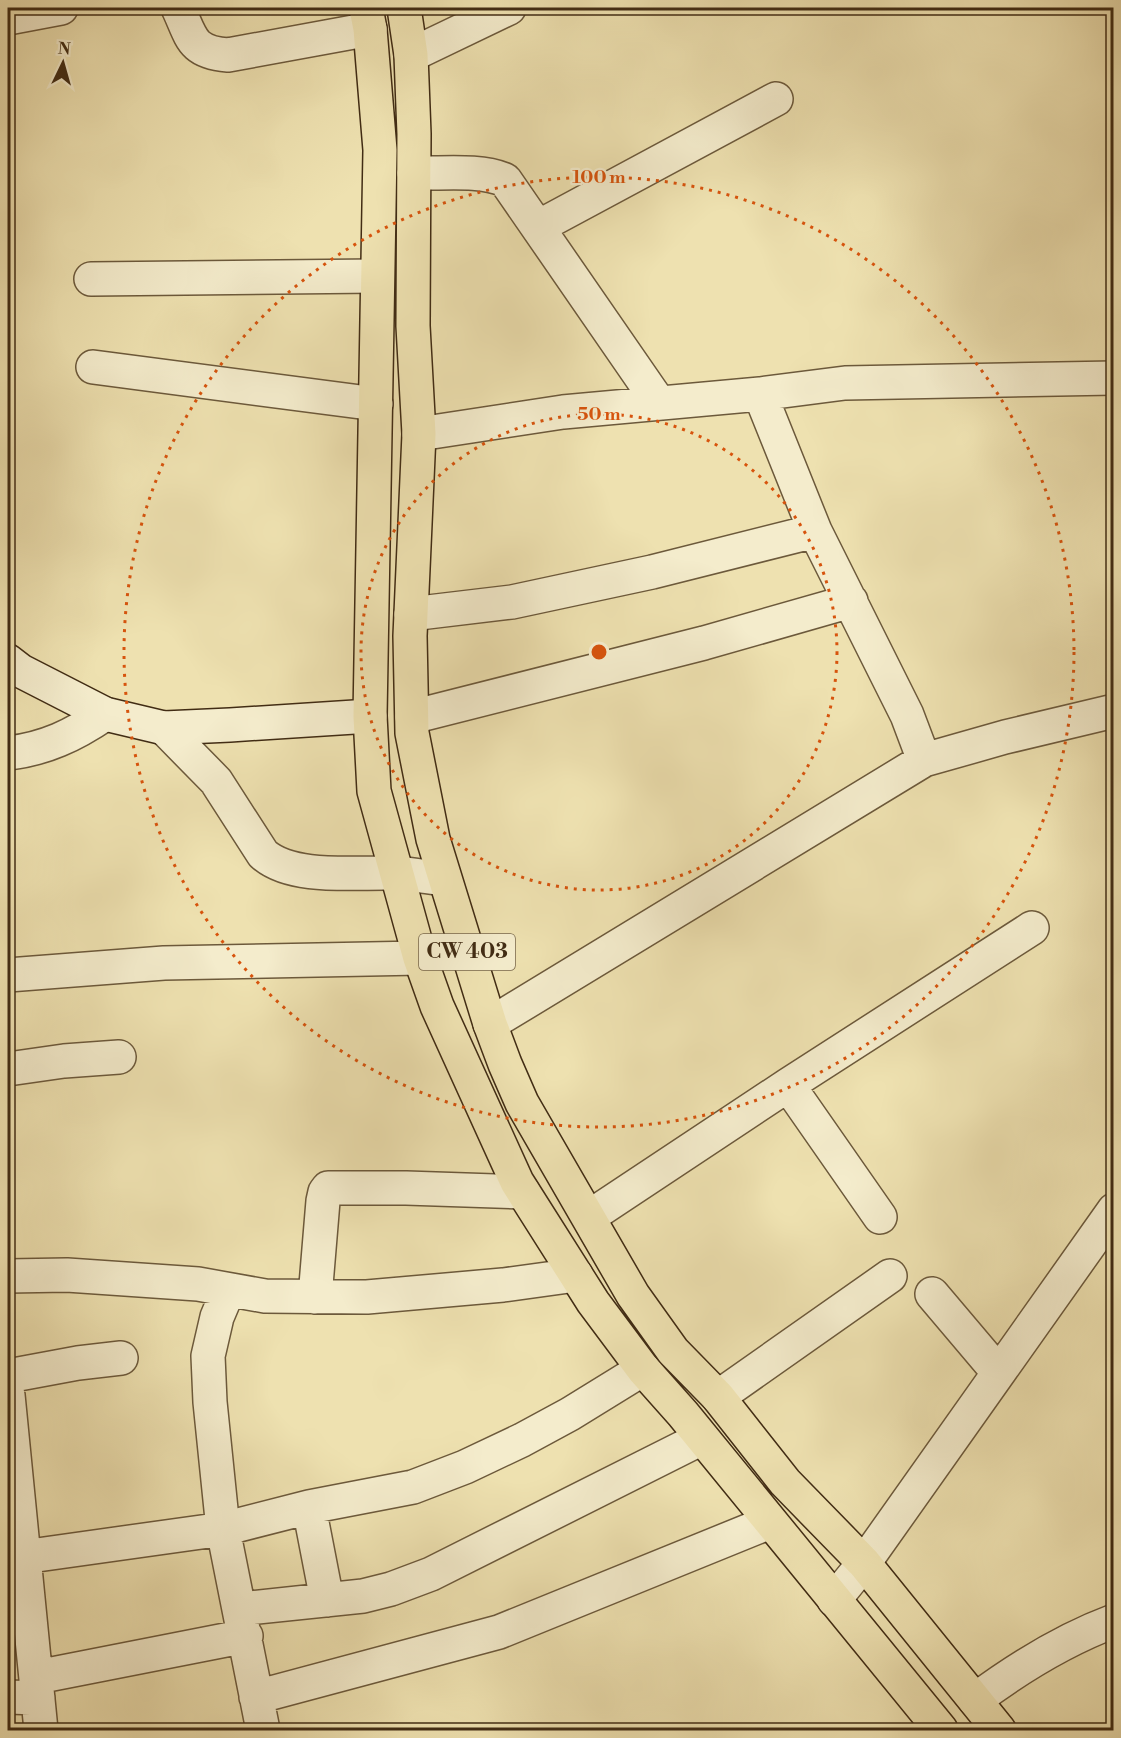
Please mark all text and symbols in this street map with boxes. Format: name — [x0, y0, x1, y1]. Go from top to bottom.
north arrow — [33, 33, 93, 93]
text: N — [57, 39, 72, 60]
text: 100 m — [572, 166, 626, 189]
text: 50 m — [577, 403, 621, 426]
centre of rings — [589, 642, 609, 662]
road number: CW 403 — [419, 934, 515, 970]

